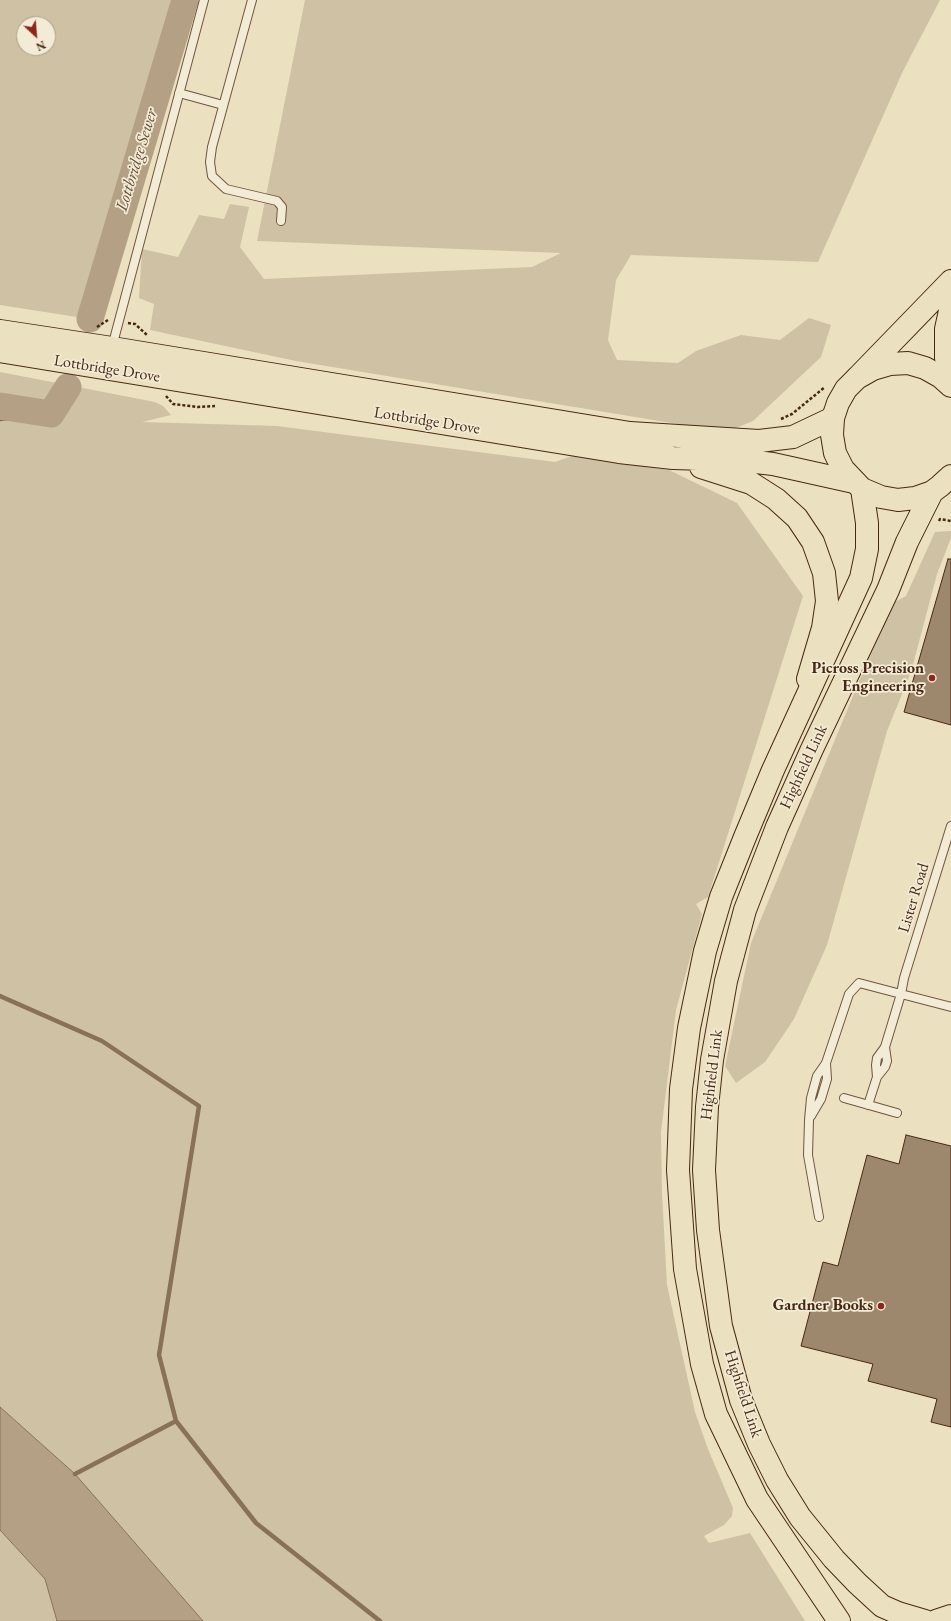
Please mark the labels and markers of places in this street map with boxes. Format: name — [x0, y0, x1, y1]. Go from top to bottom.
place label: Picross Precision Engineering — [812, 659, 924, 697]
marker: Picross Precision Engineering — [927, 673, 937, 683]
place label: Gardner Books — [773, 1296, 873, 1316]
marker: Gardner Books — [876, 1301, 886, 1311]

